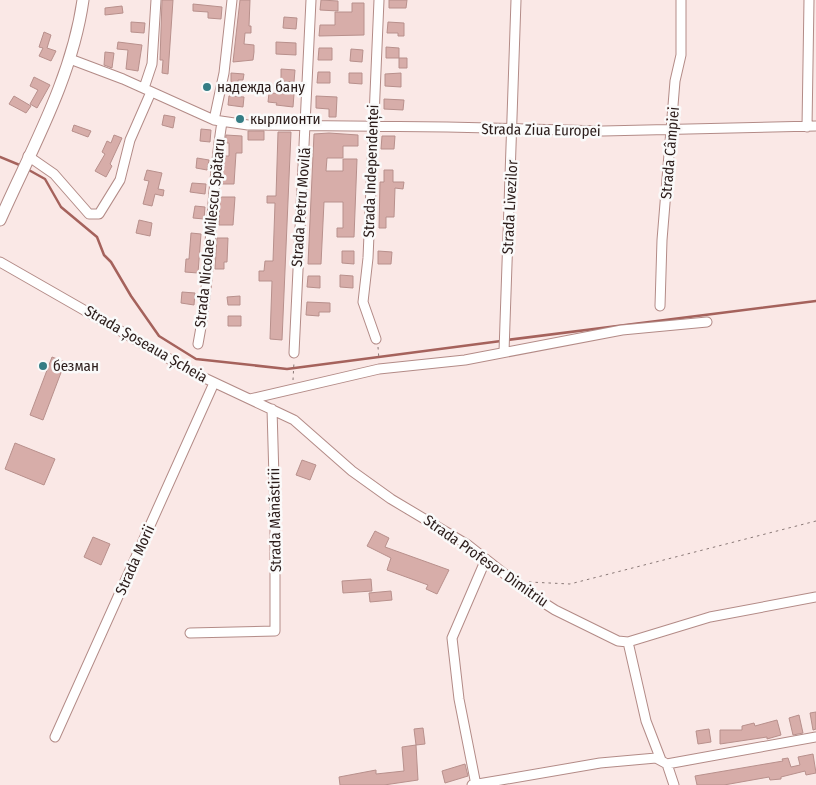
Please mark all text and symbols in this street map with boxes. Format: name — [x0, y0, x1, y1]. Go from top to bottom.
place label: надежда бану — [217, 78, 305, 96]
marker: надежда бану — [201, 81, 213, 93]
street label: Strada Independenței — [360, 104, 383, 238]
street label: Strada Câmpiei — [657, 106, 683, 200]
place label: кырлионти — [250, 110, 321, 128]
marker: кырлионти — [234, 113, 246, 125]
street label: Strada Ziua Europei — [481, 120, 601, 140]
street label: Strada Nicolae Milescu Spătaru — [191, 138, 229, 328]
street label: Strada Petru Movilă — [288, 147, 314, 267]
street label: Strada Livezilor — [499, 159, 521, 255]
street label: Strada Șoseaua Șcheia — [81, 302, 211, 387]
place label: безман — [53, 357, 99, 375]
marker: безман — [37, 360, 49, 372]
street label: Strada Mănăstirii — [265, 468, 285, 572]
street label: Strada Profesor Dimitriu — [420, 511, 552, 611]
street label: Strada Morii — [112, 522, 158, 598]

